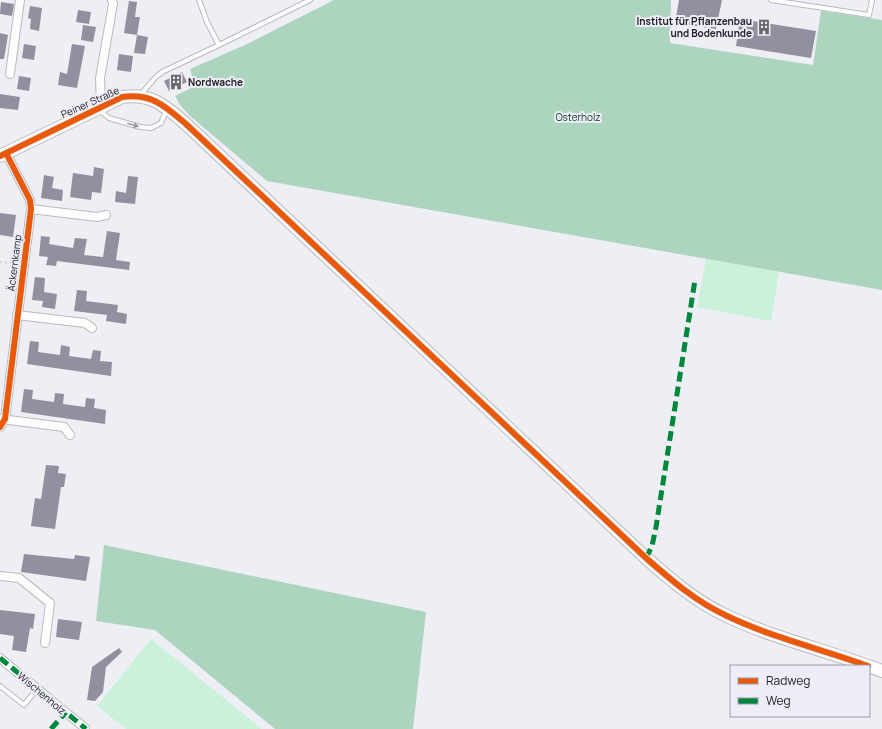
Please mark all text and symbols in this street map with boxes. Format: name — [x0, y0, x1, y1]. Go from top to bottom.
place label: Institut für Pflanzenbau und Bodenkunde — [637, 14, 752, 40]
building icon: Institut für Pflanzenbau und Bodenkunde — [755, 18, 773, 36]
building icon: Nordwache — [167, 73, 185, 91]
place label: Nordwache — [188, 75, 243, 89]
street label: Peiner Straße — [59, 83, 122, 121]
park label: Osterholz — [555, 110, 601, 124]
one-way arrow — [127, 122, 139, 128]
street label: Äckernkamp — [4, 234, 24, 292]
legend — [730, 665, 870, 717]
street label: Wischenholz — [15, 669, 69, 717]
text: Radweg — [766, 672, 810, 689]
text: Weg — [766, 692, 791, 709]

